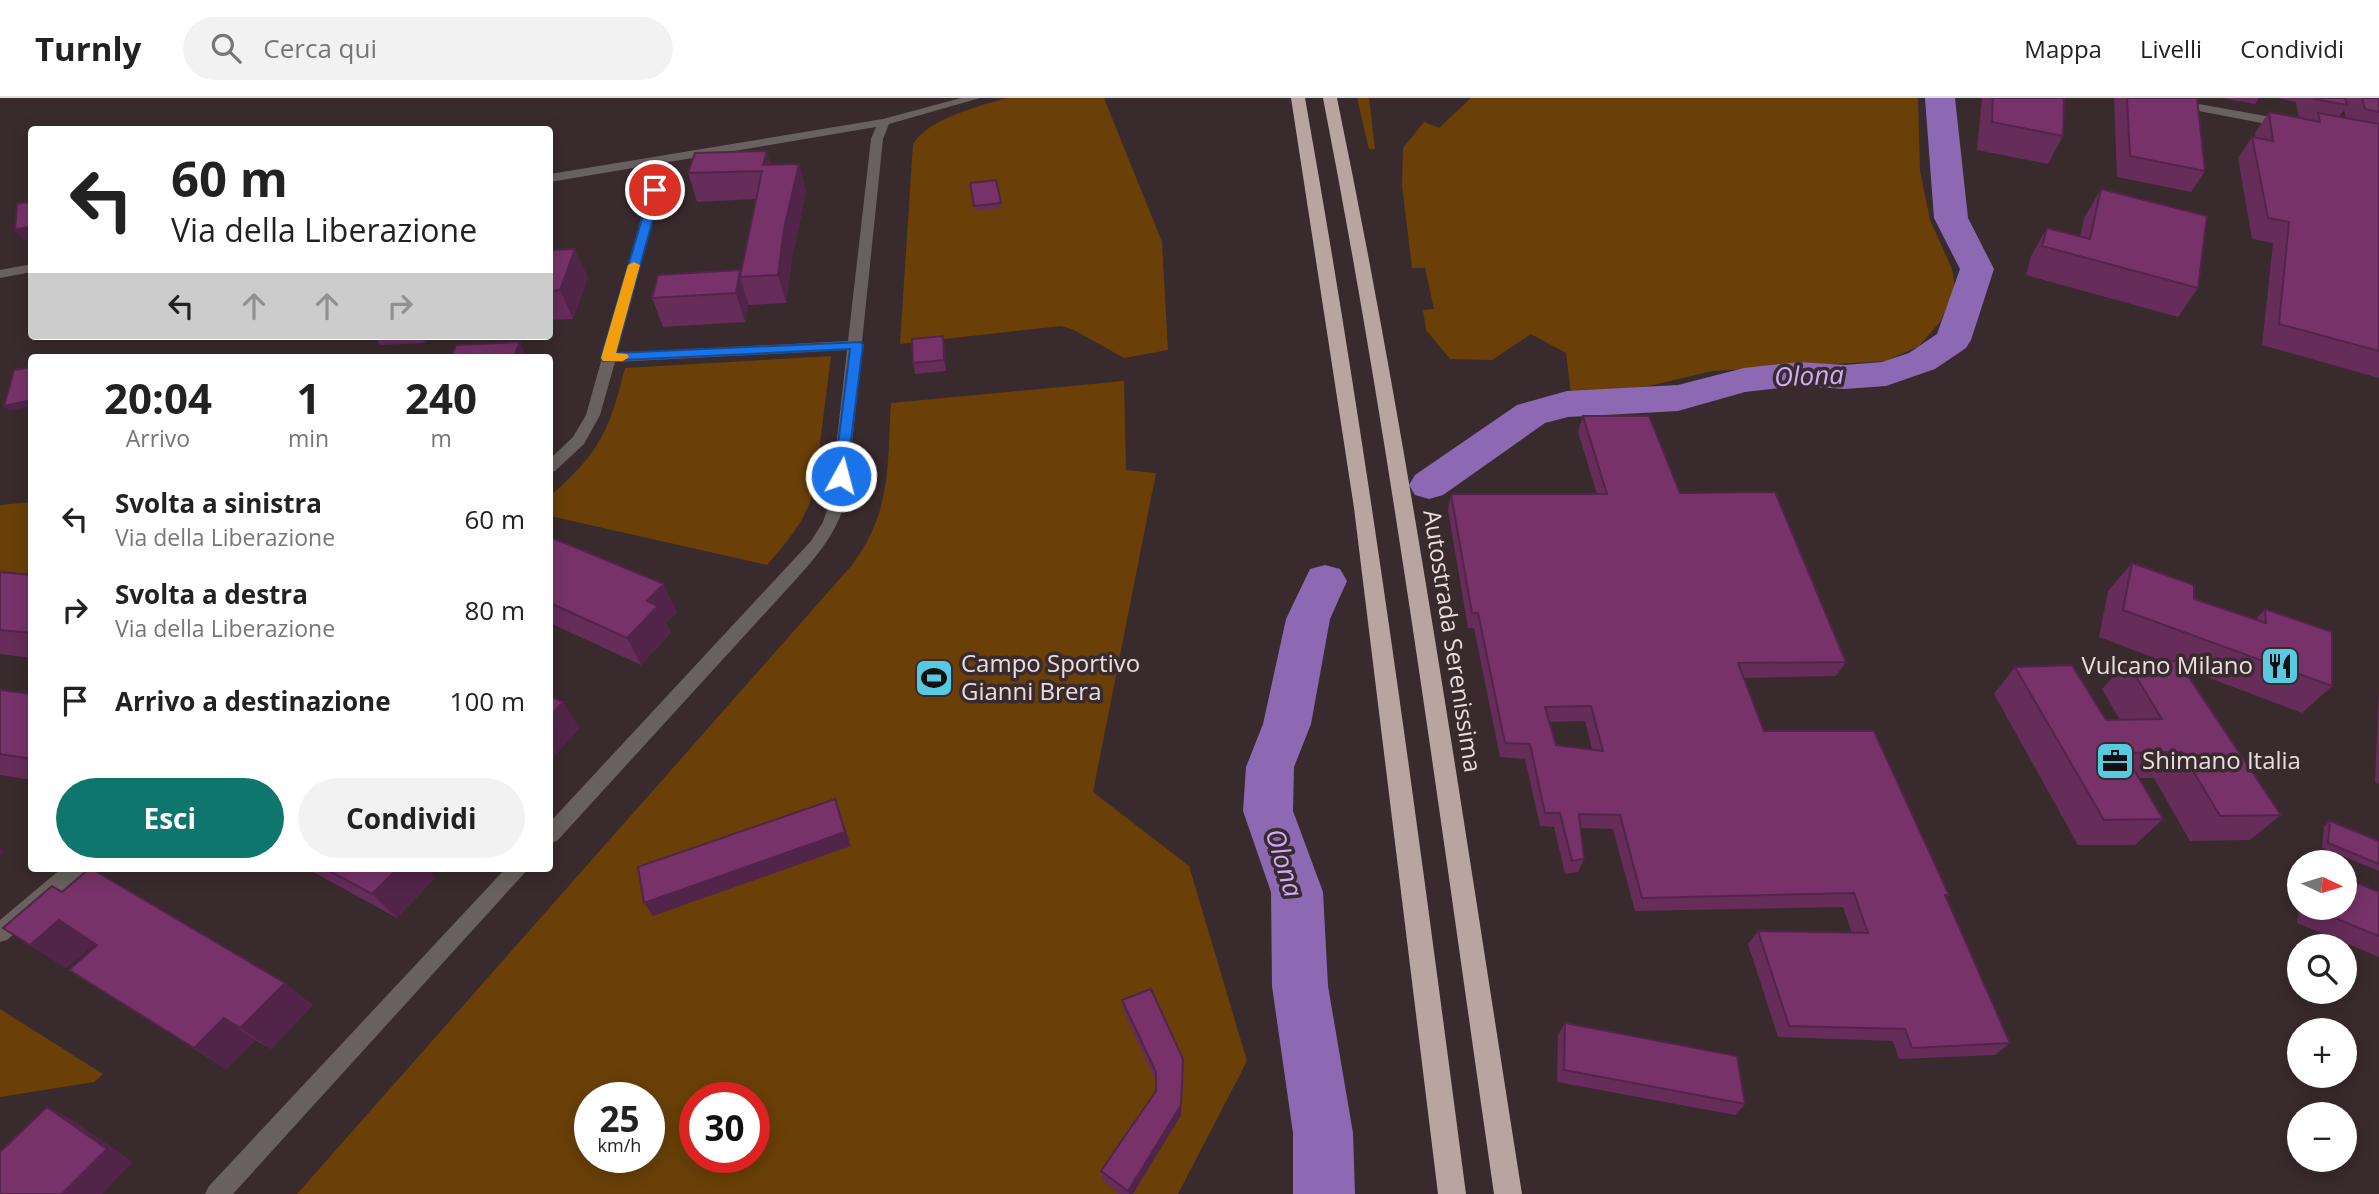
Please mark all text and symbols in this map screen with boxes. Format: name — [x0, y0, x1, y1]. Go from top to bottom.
search box — [183, 17, 673, 80]
text: Turnly — [35, 26, 141, 71]
icon: search — [207, 29, 245, 67]
text: Cerca qui — [263, 30, 377, 66]
text: Mappa — [2024, 32, 2102, 65]
text: Livelli — [2140, 32, 2202, 65]
text: Condividi — [2240, 32, 2344, 65]
text: 60 m — [171, 145, 288, 211]
icon: left — [56, 154, 147, 245]
pin — [625, 160, 685, 220]
icon: arrive — [636, 171, 674, 209]
text: Via della Liberazione — [171, 208, 477, 251]
icon: left — [162, 287, 200, 325]
icon: ahead — [235, 287, 273, 325]
icon: ahead — [308, 287, 346, 325]
icon: right — [381, 287, 419, 325]
water label: Olona — [1774, 356, 1845, 394]
text: 20:04 — [104, 369, 212, 426]
text: 1 — [296, 369, 321, 426]
text: 240 — [405, 369, 477, 426]
text: Arrivo — [126, 422, 190, 454]
text: min — [288, 422, 329, 454]
text: m — [430, 422, 452, 454]
position arrow — [804, 439, 878, 513]
text: Svolta a sinistra — [115, 485, 322, 521]
icon: left — [56, 500, 94, 538]
text: 60 m — [464, 501, 525, 537]
street label: Autostrada Serenissima — [1416, 507, 1491, 774]
text: Via della Liberazione — [115, 521, 335, 553]
text: Svolta a destra — [115, 576, 308, 612]
icon: right — [56, 591, 94, 629]
text: 80 m — [464, 592, 525, 628]
text: Via della Liberazione — [115, 612, 335, 644]
restaurant icon: Vulcano Milano — [2259, 645, 2301, 687]
place label: Campo Sportivo Gianni Brera — [961, 646, 1140, 707]
place label: Vulcano Milano — [2081, 648, 2253, 681]
sports icon: Campo Sportivo Gianni Brera — [913, 657, 955, 699]
icon: arrive — [56, 682, 94, 720]
text: Arrivo a destinazione — [115, 683, 391, 719]
text: 100 m — [450, 683, 525, 719]
office icon: Shimano Italia — [2094, 740, 2136, 782]
place label: Shimano Italia — [2142, 743, 2301, 776]
button: Esci — [56, 778, 284, 858]
button: Condividi — [298, 778, 525, 858]
water label: Olona — [1258, 824, 1312, 902]
north arrow — [2287, 850, 2357, 920]
map controls — [2287, 850, 2357, 1172]
button: search — [2287, 934, 2357, 1004]
button: + — [2287, 1018, 2357, 1088]
speed limit sign: 30 — [679, 1082, 770, 1173]
text: 25 — [599, 1095, 640, 1142]
button: − — [2287, 1102, 2357, 1172]
text: km/h — [598, 1133, 641, 1157]

